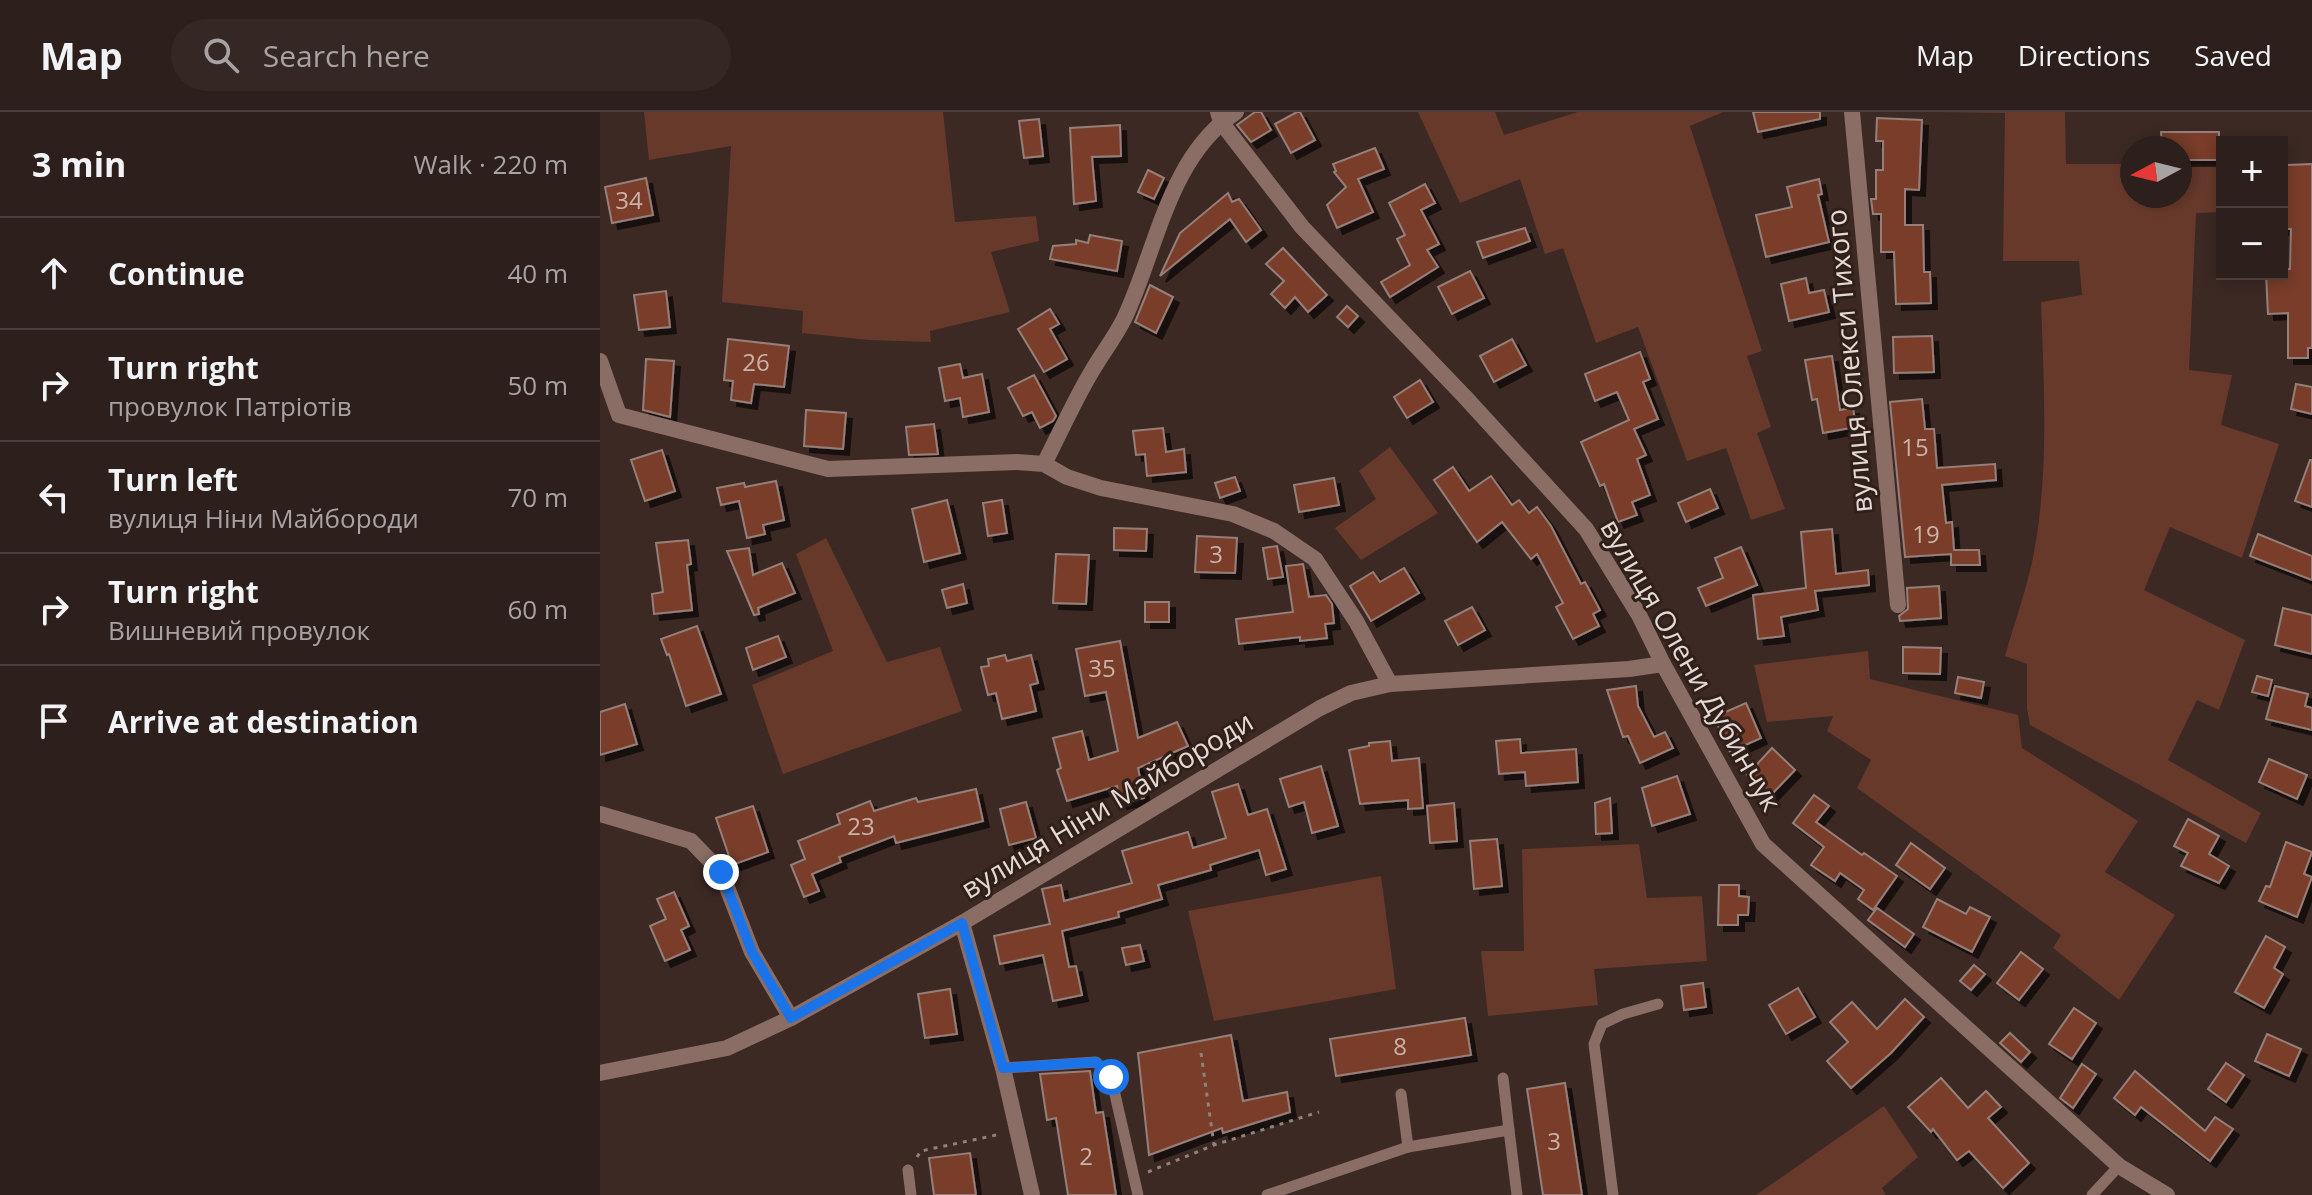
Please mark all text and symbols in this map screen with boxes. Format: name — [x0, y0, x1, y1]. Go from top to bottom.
search box — [171, 19, 731, 91]
text: Map — [40, 29, 123, 81]
icon: search — [199, 33, 243, 77]
text: Search here — [263, 35, 430, 76]
text: Map — [1916, 36, 1974, 74]
text: Directions — [2018, 36, 2150, 74]
text: Saved — [2194, 36, 2272, 74]
north arrow — [2120, 136, 2192, 208]
map controls — [2216, 136, 2288, 280]
button: + — [2216, 136, 2288, 208]
text: 3 min — [32, 141, 126, 187]
text: Walk · 220 m — [414, 146, 568, 182]
house number: 34 — [615, 183, 643, 216]
street label: вулиця Олекси Тихого — [1816, 208, 1880, 514]
button: − — [2216, 208, 2288, 280]
icon: ahead — [32, 251, 76, 295]
text: Continue — [108, 253, 245, 294]
text: 40 m — [507, 255, 568, 291]
house number: 26 — [742, 345, 770, 378]
text: Turn right — [108, 347, 259, 388]
icon: right — [32, 363, 76, 407]
text: 50 m — [507, 367, 568, 403]
text: провулок Патріотів — [108, 388, 352, 424]
house number: 15 — [1901, 430, 1929, 463]
text: Turn left — [108, 459, 238, 500]
icon: left — [32, 475, 76, 519]
text: 70 m — [507, 479, 568, 515]
text: вулиця Ніни Майбороди — [108, 500, 419, 536]
street label: вулиця Олени Дубинчук — [1593, 511, 1791, 818]
house number: 19 — [1912, 517, 1940, 550]
house number: 3 — [1209, 537, 1223, 570]
text: Turn right — [108, 571, 259, 612]
icon: right — [32, 587, 76, 631]
text: 60 m — [507, 591, 568, 627]
text: Вишневий провулок — [108, 612, 370, 648]
house number: 35 — [1088, 651, 1116, 684]
icon: arrive — [32, 699, 76, 743]
text: Arrive at destination — [108, 701, 419, 742]
street label: вулиця Ніни Майбороди — [953, 702, 1260, 907]
house number: 23 — [847, 809, 875, 842]
route end — [703, 854, 739, 890]
house number: 8 — [1393, 1029, 1407, 1062]
route start — [1093, 1059, 1129, 1095]
house number: 3 — [1547, 1124, 1561, 1157]
house number: 2 — [1079, 1139, 1093, 1172]

